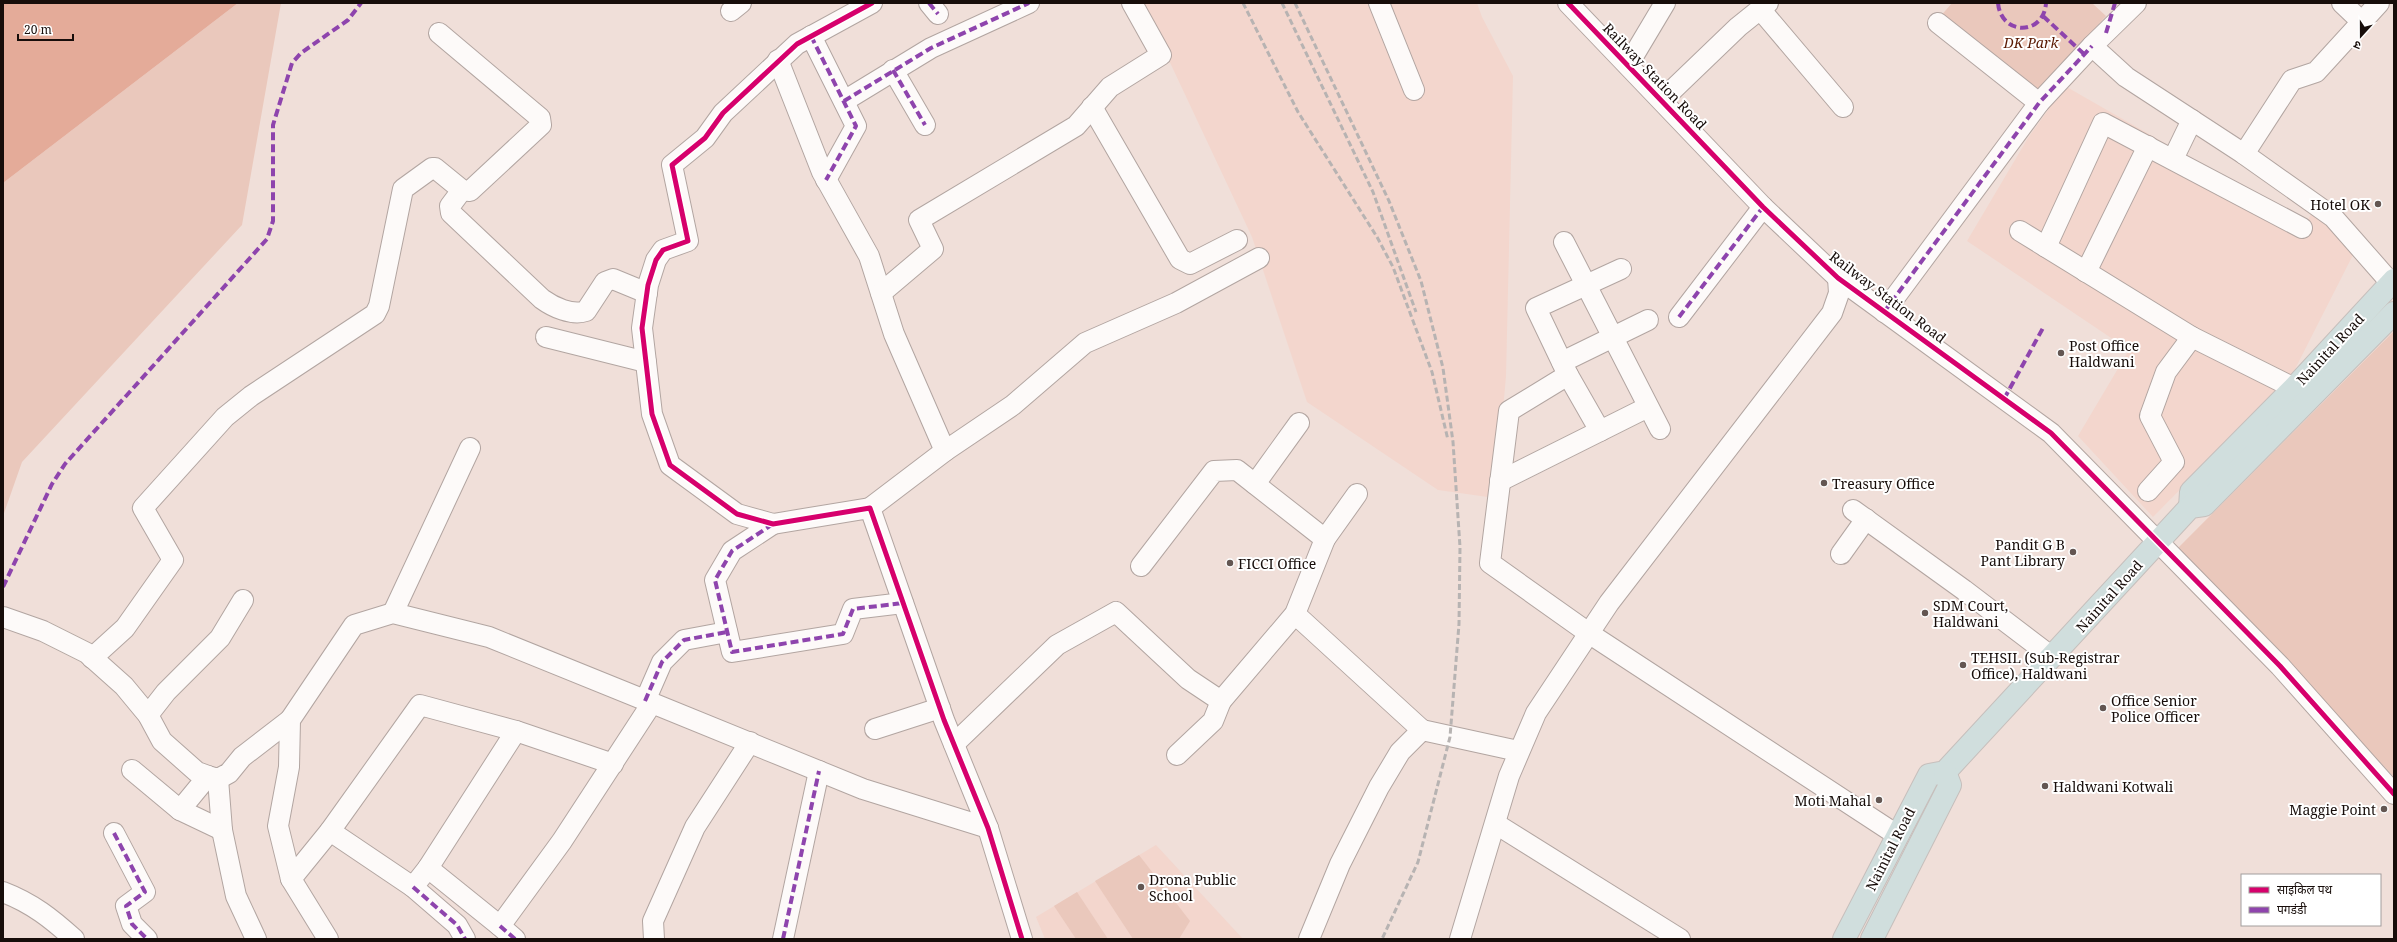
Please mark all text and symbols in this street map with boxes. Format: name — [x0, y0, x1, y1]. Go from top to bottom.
scale bar — [18, 16, 73, 42]
north arrow — [2341, 16, 2381, 56]
street label: Railway Station Road — [1599, 19, 1711, 134]
text: 20 m — [24, 21, 52, 38]
park label: DK Park — [2003, 33, 2059, 52]
text: उ — [2351, 37, 2363, 54]
place label: Hotel OK — [2310, 195, 2370, 214]
marker: Hotel OK — [2373, 199, 2383, 209]
street label: Railway Station Road — [1826, 247, 1951, 347]
street label: Nainital Road — [2292, 309, 2368, 389]
place label: Post Office Haldwani — [2069, 336, 2139, 371]
marker: Post Office Haldwani — [2056, 348, 2066, 358]
place label: Treasury Office — [1832, 474, 1935, 493]
marker: Treasury Office — [1819, 478, 1829, 488]
place label: Pandit G B Pant Library — [1981, 535, 2065, 570]
marker: Pandit G B Pant Library — [2068, 547, 2078, 557]
place label: FICCI Office — [1238, 554, 1316, 573]
street label: Nainital Road — [2071, 556, 2147, 636]
marker: FICCI Office — [1225, 558, 1235, 568]
place label: SDM Court, Haldwani — [1933, 596, 2008, 631]
marker: SDM Court, Haldwani — [1920, 608, 1930, 618]
place label: TEHSIL (Sub-Registrar Office), Haldwani — [1971, 648, 2120, 683]
marker: TEHSIL (Sub-Registrar Office), Haldwani — [1958, 660, 1968, 670]
place label: Office Senior Police Officer — [2111, 691, 2200, 726]
marker: Office Senior Police Officer — [2098, 703, 2108, 713]
place label: Haldwani Kotwali — [2053, 777, 2174, 796]
marker: Haldwani Kotwali — [2040, 781, 2050, 791]
place label: Moti Mahal — [1795, 791, 1872, 810]
marker: Moti Mahal — [1874, 795, 1884, 805]
place label: Maggie Point — [2289, 800, 2376, 819]
street label: Nainital Road — [1861, 804, 1919, 894]
marker: Maggie Point — [2379, 804, 2389, 814]
place label: Drona Public School — [1149, 870, 1236, 905]
legend — [2241, 874, 2381, 926]
text: साइकिल पथ — [2277, 881, 2333, 898]
marker: Drona Public School — [1136, 882, 1146, 892]
text: पगडंडी — [2277, 901, 2307, 918]

